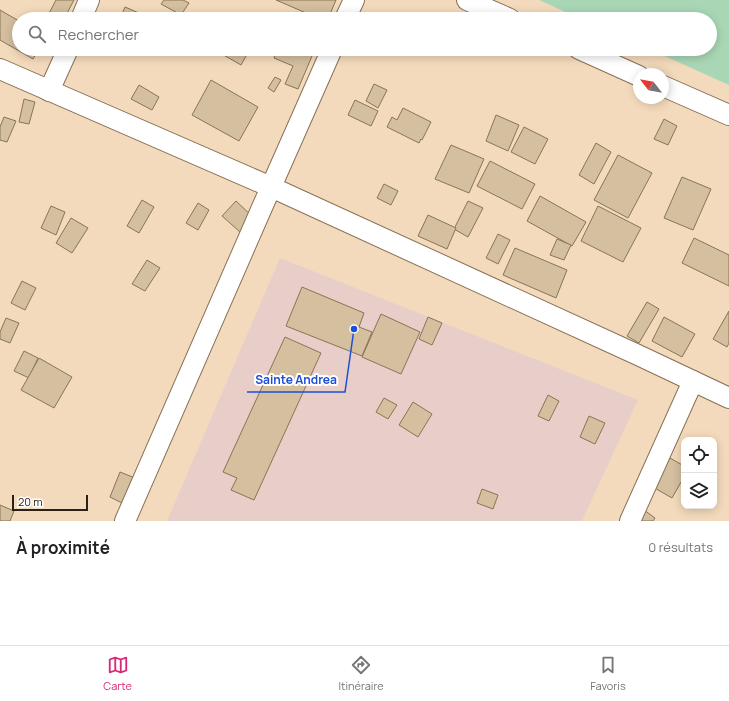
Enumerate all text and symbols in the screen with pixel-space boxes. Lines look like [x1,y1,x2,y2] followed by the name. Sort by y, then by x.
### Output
[12,12,717,56] search box
[26,23,48,45] icon: search
[58,24,139,45] text: Rechercher
[633,68,669,104] north arrow
[247,368,345,392] callout: Sainte Andrea
[255,371,337,388] text: Sainte Andrea
[681,437,717,509] map controls
[681,437,717,473] button: locate
[681,473,717,509] button: layers
[12,493,88,512] scale bar
[18,494,43,509] text: 20 m
[16,536,110,559] text: À proximité
[648,538,713,556] text: 0 résultats
[103,654,132,693] tab: Carte
[338,654,384,693] tab: Itinéraire
[590,654,626,693] tab: Favoris

